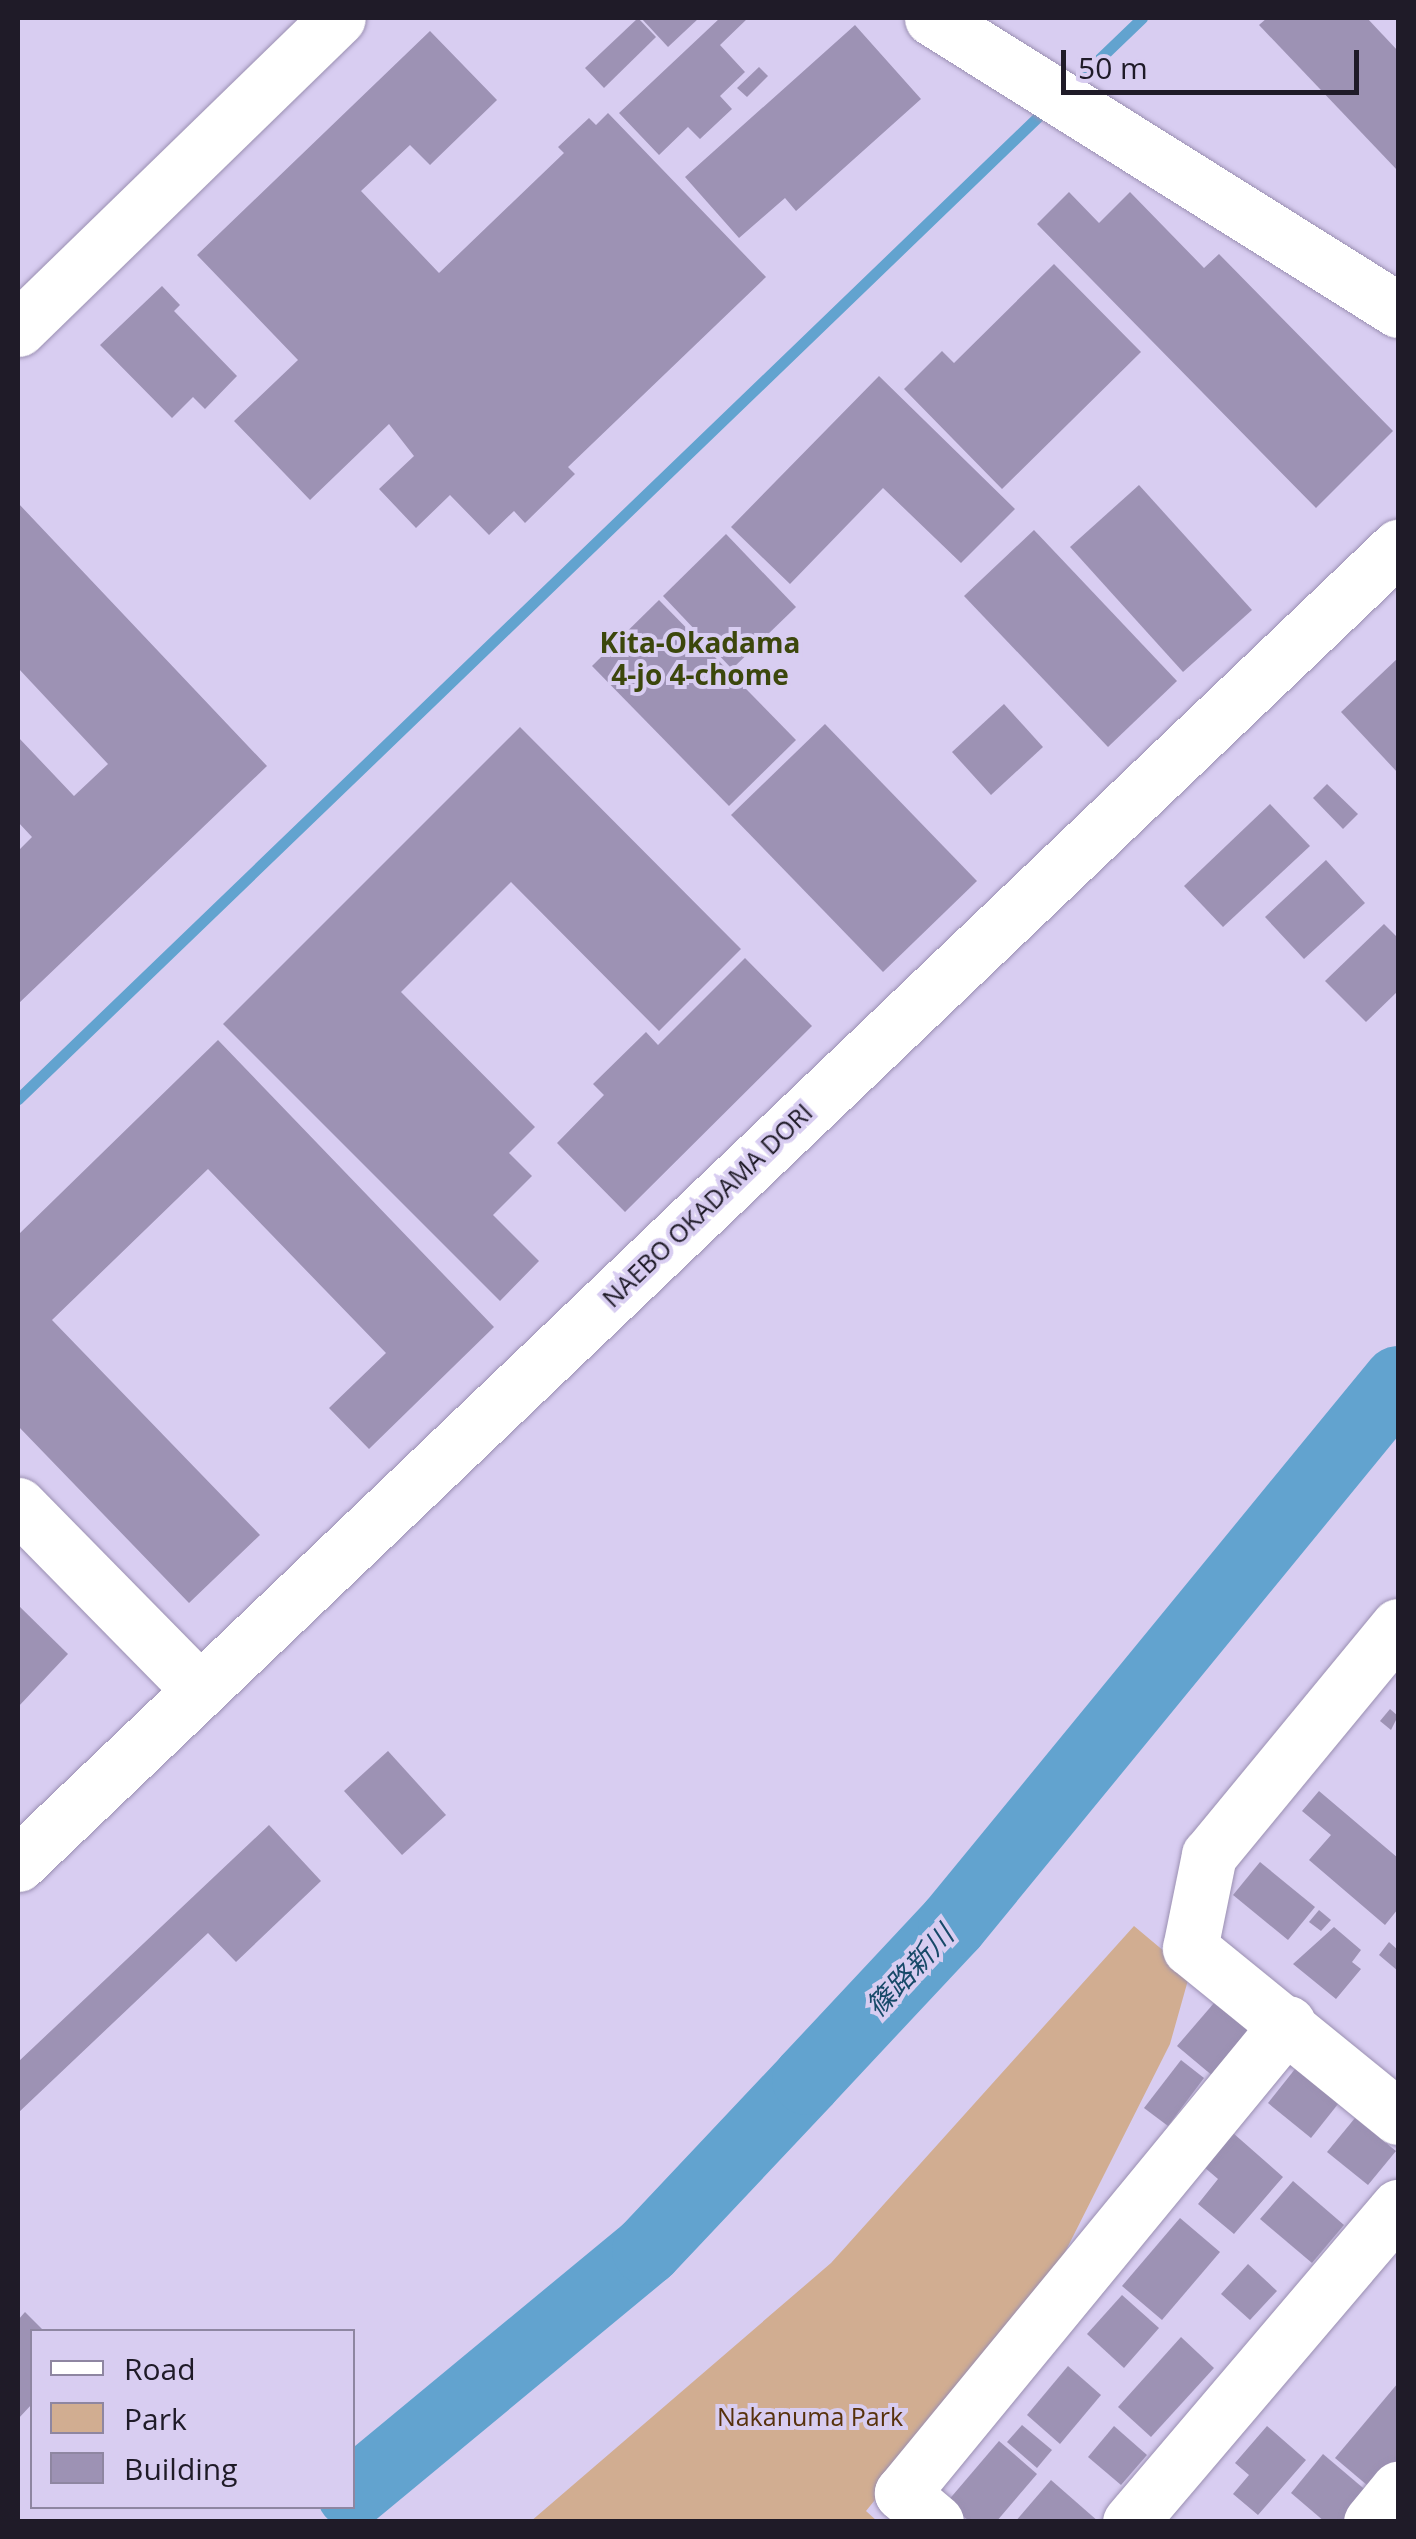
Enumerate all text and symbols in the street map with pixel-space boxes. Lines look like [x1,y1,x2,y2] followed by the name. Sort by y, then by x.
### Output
[1066,30,1364,92] scale bar
[1078,47,1148,88] text: 50 m
[600,625,800,691] district label: Kita-Okadama 4-jo 4-chome
[596,1097,818,1313] street label: NAEBO OKADAMA DORI
[859,1918,959,2022] water label: 篠路新川
[30,2329,355,2509] legend
[124,2348,196,2389] text: Road
[124,2398,187,2439] text: Park
[717,2401,903,2431] park label: Nakanuma Park
[124,2448,238,2489] text: Building

